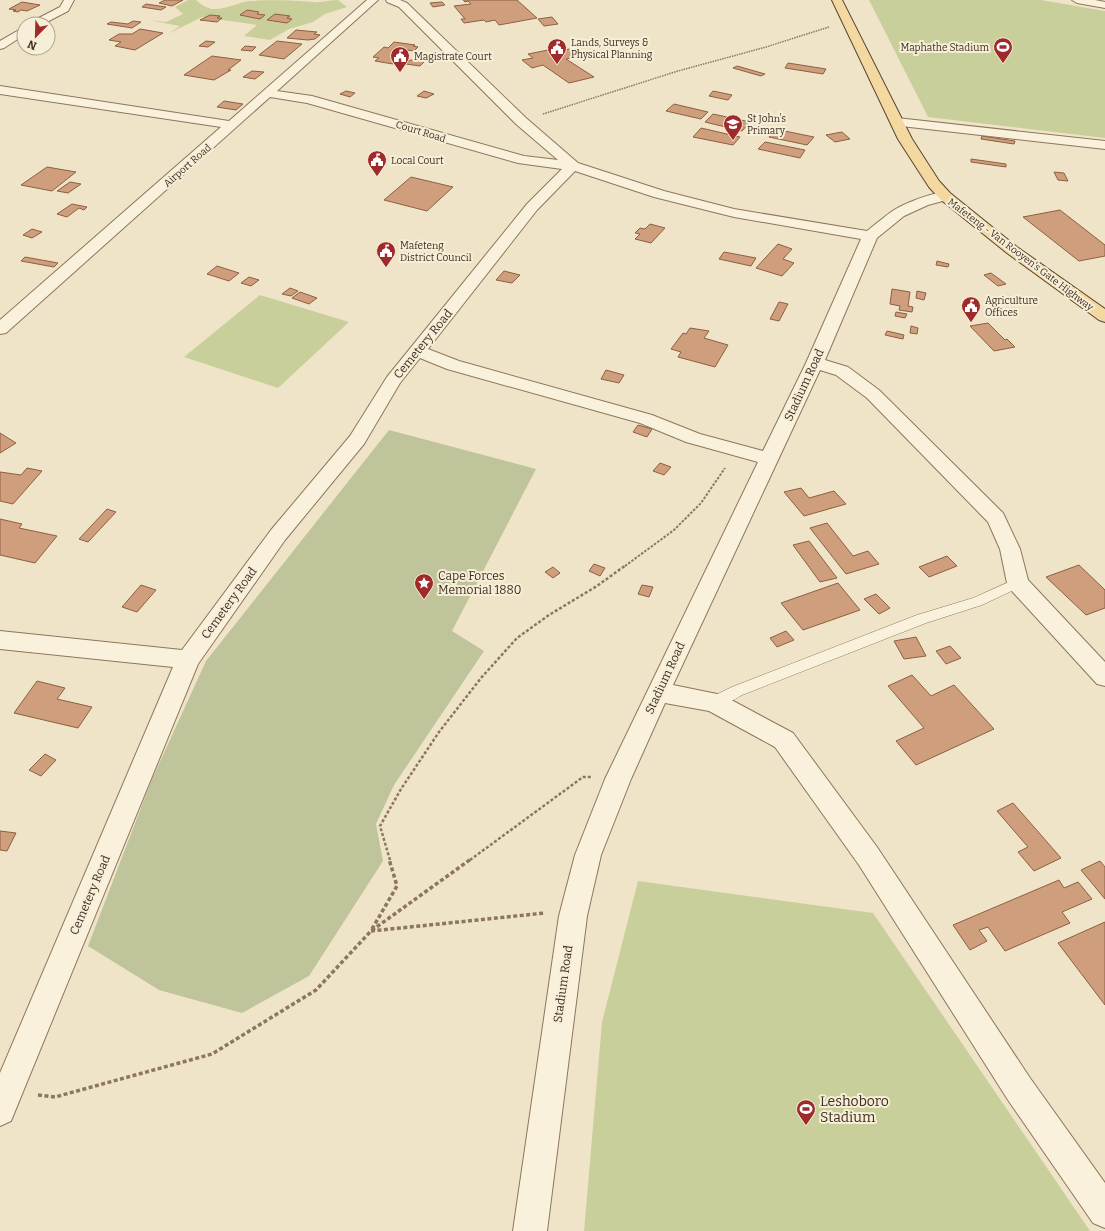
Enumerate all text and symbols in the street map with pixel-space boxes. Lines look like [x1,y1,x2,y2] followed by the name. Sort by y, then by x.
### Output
[16,16,56,56] north arrow
[992,36,1014,64] sports icon: Maphathe Stadium
[25,37,39,52] text: N
[546,37,568,65] public building icon: Lands, Surveys & Physical Planning
[571,37,653,61] place label: Lands, Surveys & Physical Planning
[900,42,989,54] place label: Maphathe Stadium
[389,45,411,73] public building icon: Magistrate Court
[414,51,492,63] place label: Magistrate Court
[722,113,744,141] school or university icon: St John's Primary
[747,113,786,137] place label: St John's Primary
[394,119,447,145] street label: Court Road
[161,142,214,190] street label: Airport Road
[366,149,388,177] public building icon: Local Court
[391,155,444,167] place label: Local Court
[945,196,1096,314] street label: Mafeteng - Van Rooyen's Gate Highway
[375,240,397,268] public building icon: Mafeteng District Council
[400,240,472,264] place label: Mafeteng District Council
[960,295,982,323] public building icon: Agriculture Offices
[985,295,1038,319] place label: Agriculture Offices
[391,306,455,382] street label: Cemetery Road
[781,347,827,423] street label: Stadium Road
[198,564,260,642] street label: Cemetery Road
[438,569,521,597] place label: Cape Forces Memorial 1880
[413,572,435,600] place icon: Cape Forces Memorial 1880
[642,640,688,716] street label: Stadium Road
[67,853,113,937] street label: Cemetery Road
[551,944,575,1024] street label: Stadium Road
[820,1093,889,1126] place label: Leshoboro Stadium
[795,1098,817,1126] sports icon: Leshoboro Stadium

